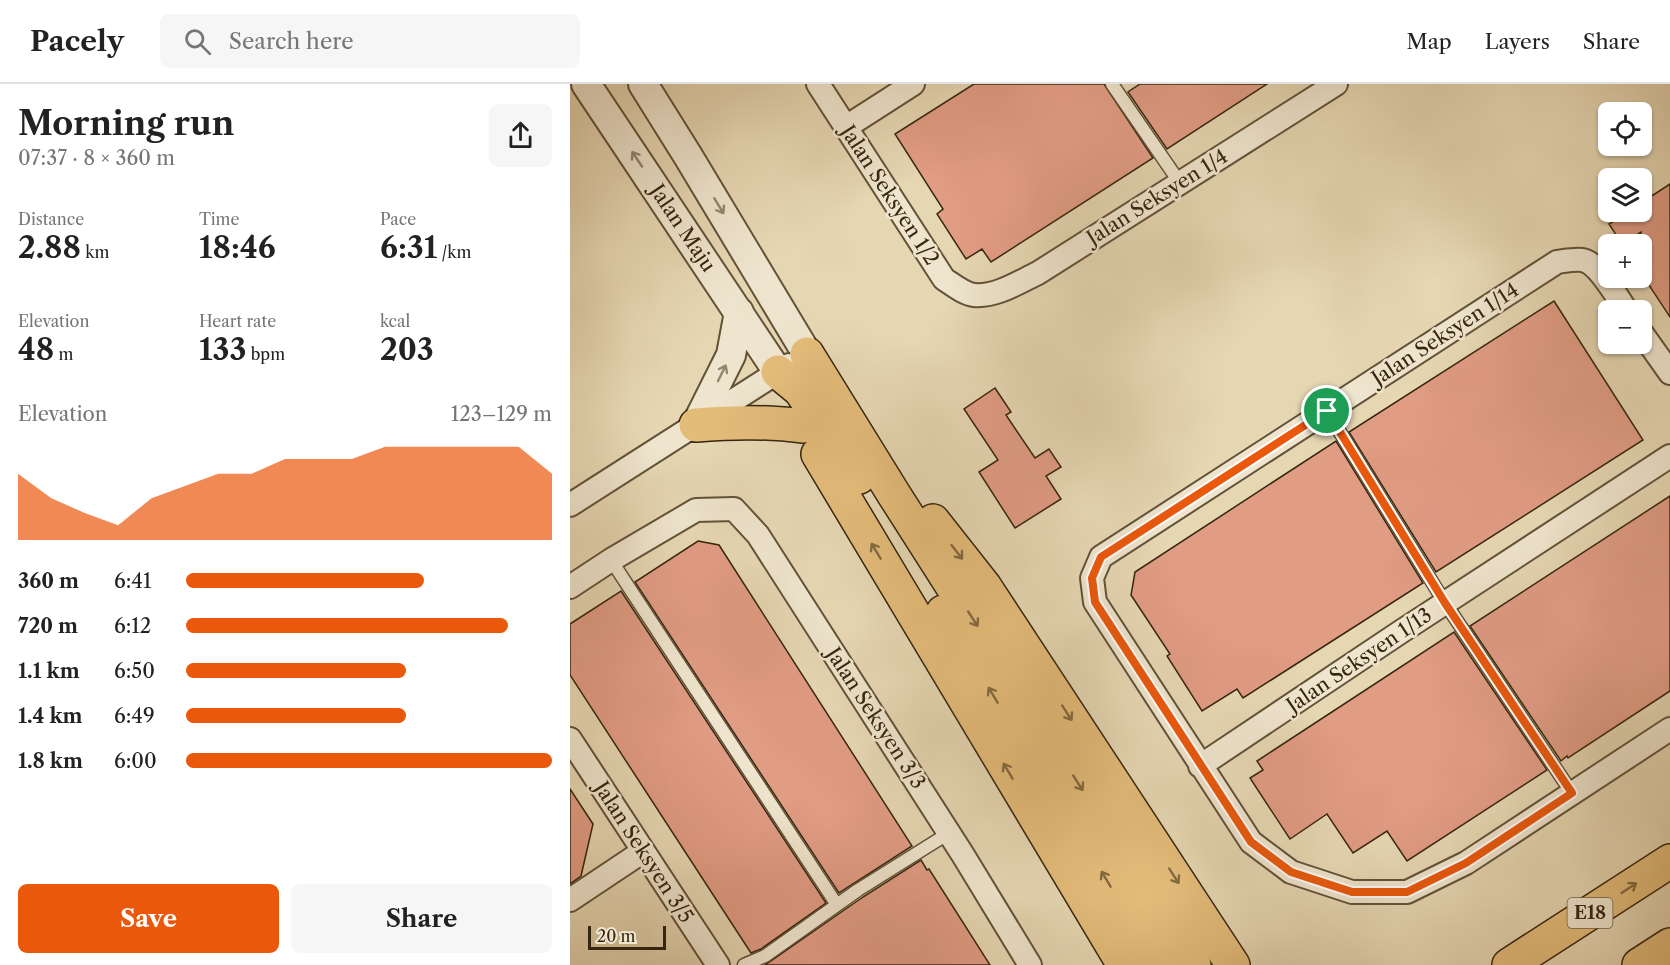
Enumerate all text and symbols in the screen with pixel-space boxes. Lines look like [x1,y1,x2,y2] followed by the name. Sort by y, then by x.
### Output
[160,14,580,68] search box
[30,24,124,58] text: Pacely
[181,25,214,58] icon: search
[229,28,354,55] text: Search here
[1407,29,1452,54] text: Map
[1485,29,1550,54] text: Layers
[1583,29,1640,54] text: Share
[1598,102,1652,354] map controls
[1598,102,1652,156] button: locate
[18,103,234,144] text: Morning run
[489,104,552,167] button: share
[834,118,944,269] street label: Jalan Seksyen 1/2
[1080,144,1232,252] street label: Jalan Seksyen 1/4
[18,146,175,170] text: 07:37 · 8 × 360 m
[630,150,643,167] one-way arrow
[1598,168,1652,222] button: layers
[643,177,721,276] street label: Jalan Maju
[713,197,725,214] one-way arrow
[18,209,84,229] text: Distance
[199,209,239,229] text: Time
[380,209,416,229] text: Pace
[18,229,81,266] text: 2.88
[199,229,276,266] text: 18:46
[380,229,437,266] text: 6:31
[1598,234,1652,288] button: +
[81,242,109,262] text: km
[437,242,471,262] text: /km
[1365,278,1523,392] street label: Jalan Seksyen 1/14
[1598,300,1652,354] button: −
[18,311,89,331] text: Elevation
[199,311,276,331] text: Heart rate
[380,311,410,331] text: kcal
[18,331,54,368] text: 48
[199,331,246,368] text: 133
[380,331,434,368] text: 203
[54,344,73,364] text: m
[246,344,285,364] text: bpm
[717,364,729,382] one-way arrow
[1301,385,1352,436] pin
[1310,394,1343,427] icon: arrive
[18,402,107,426] text: Elevation
[451,402,552,426] text: 123–129 m
[870,543,882,560] one-way arrow
[950,544,964,559] one-way arrow
[18,569,79,593] text: 360 m
[114,569,151,593] text: 6:41
[1279,603,1436,719] street label: Jalan Seksyen 1/13
[967,610,979,626] one-way arrow
[18,614,78,638] text: 720 m
[114,614,151,638] text: 6:12
[820,640,931,793] street label: Jalan Seksyen 3/3
[18,659,80,683] text: 1.1 km
[114,659,155,683] text: 6:50
[987,687,999,704] one-way arrow
[18,704,83,728] text: 1.4 km
[114,704,155,728] text: 6:49
[1061,704,1073,720] one-way arrow
[18,749,83,773] text: 1.8 km
[114,749,157,773] text: 6:00
[1001,763,1013,780] one-way arrow
[588,774,699,927] street label: Jalan Seksyen 3/5
[1072,774,1084,791] one-way arrow
[1168,867,1180,884] one-way arrow
[1100,871,1112,888] one-way arrow
[1620,881,1637,893] one-way arrow
[18,884,279,953] button: Save
[291,884,552,953] button: Share
[1568,898,1612,928] road number: E18
[588,923,666,950] scale bar
[597,926,636,946] text: 20 m

